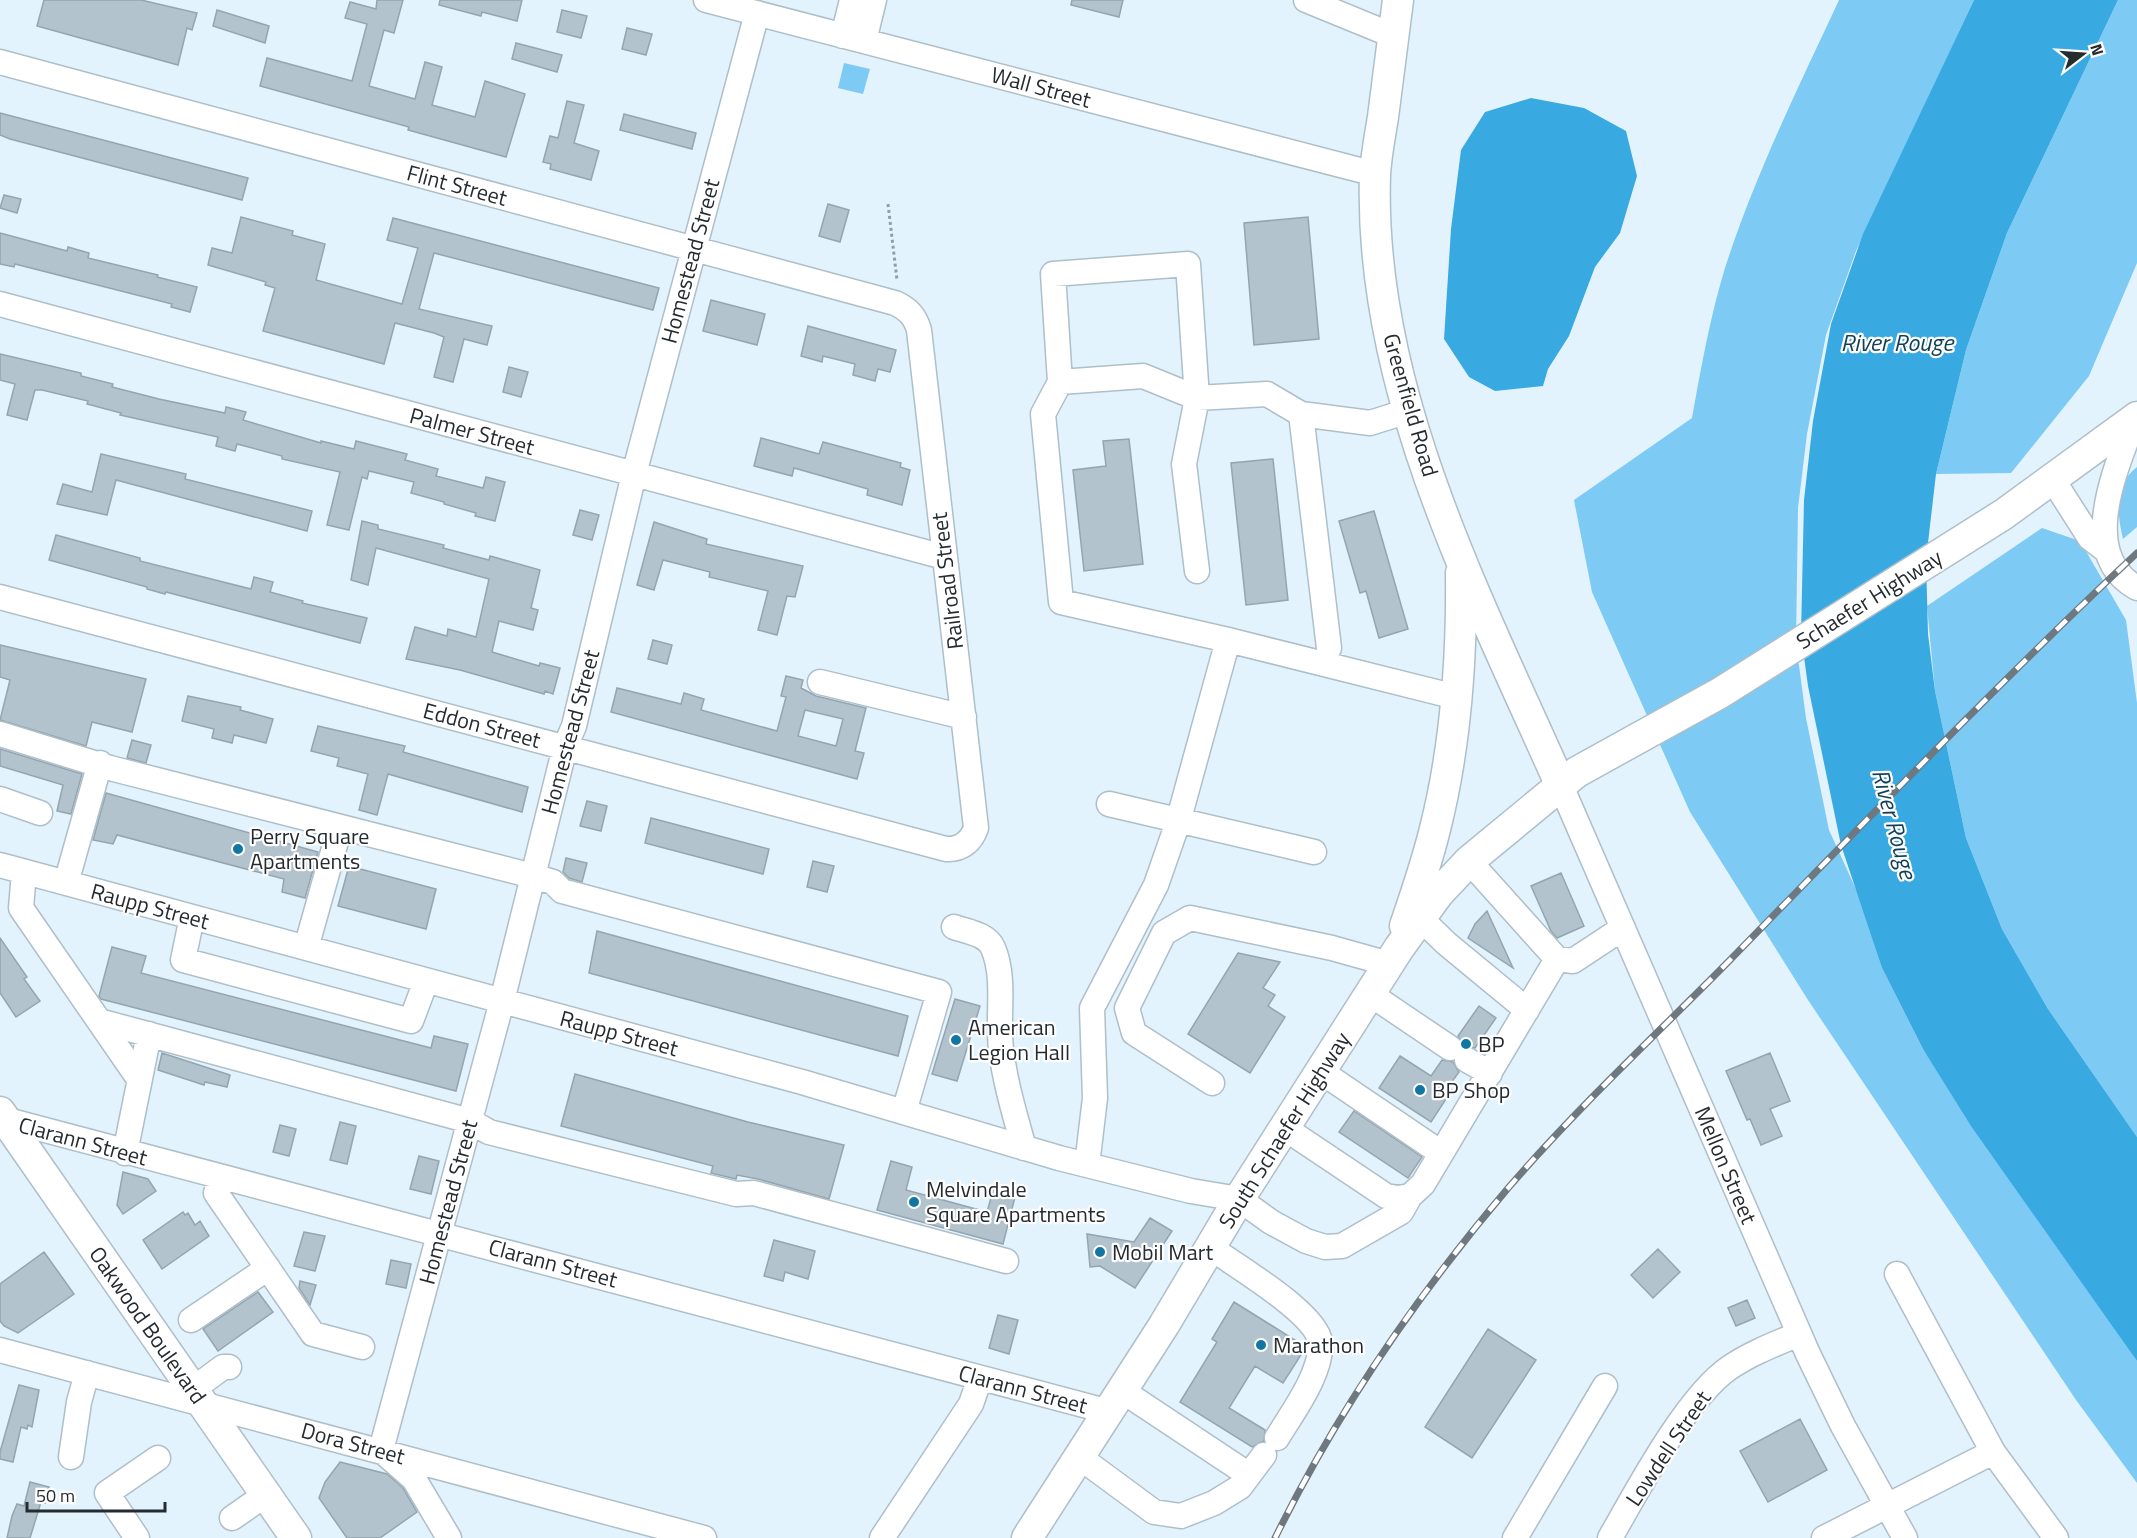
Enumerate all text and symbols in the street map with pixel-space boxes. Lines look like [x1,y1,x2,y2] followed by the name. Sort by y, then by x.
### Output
[2053,24,2113,84] north arrow
[2084,41,2110,58] text: N
[987,57,1095,117] street label: Wall Street
[403,155,511,215] street label: Flint Street
[652,175,728,347] street label: Homestead Street
[1841,324,1955,360] water label: River Rouge
[1374,329,1448,481] street label: Greenfield Road
[406,398,538,464] street label: Palmer Street
[922,510,972,651] street label: Railroad Street
[1789,540,1949,658] street label: Schaefer Highway
[532,646,608,818] street label: Homestead Street
[420,693,545,757] street label: Eddon Street
[1863,765,1927,885] water label: River Rouge
[250,819,369,878] place label: Perry Square Apartments
[231,842,245,856] marker: Perry Square Apartments
[87,874,213,938] street label: Raupp Street
[556,1001,682,1065] street label: Raupp Street
[968,1010,1070,1069] place label: American Legion Hall
[1210,1025,1359,1235] street label: South Schaefer Highway
[1478,1027,1505,1061] place label: BP
[949,1033,963,1047] marker: American Legion Hall
[1459,1037,1473,1051] marker: BP
[1432,1073,1510,1107] place label: BP Shop
[1413,1083,1427,1097] marker: BP Shop
[1686,1101,1766,1229] street label: Mellon Street
[15,1108,151,1175] street label: Clarann Street
[410,1116,486,1288] street label: Homestead Street
[926,1172,1106,1231] place label: Melvindale Square Apartments
[907,1195,921,1209] marker: Melvindale Square Apartments
[485,1230,621,1297] street label: Clarann Street
[1112,1235,1213,1269] place label: Mobil Mart
[81,1239,215,1411] street label: Oakwood Boulevard
[1093,1245,1107,1259] marker: Mobil Mart
[1273,1328,1364,1362] place label: Marathon
[1254,1338,1268,1352] marker: Marathon
[955,1356,1091,1423] street label: Clarann Street
[1617,1383,1719,1513] street label: Lowdell Street
[297,1413,409,1473] street label: Dora Street
[27,1475,165,1513] scale bar
[36,1482,75,1509] text: 50 m

